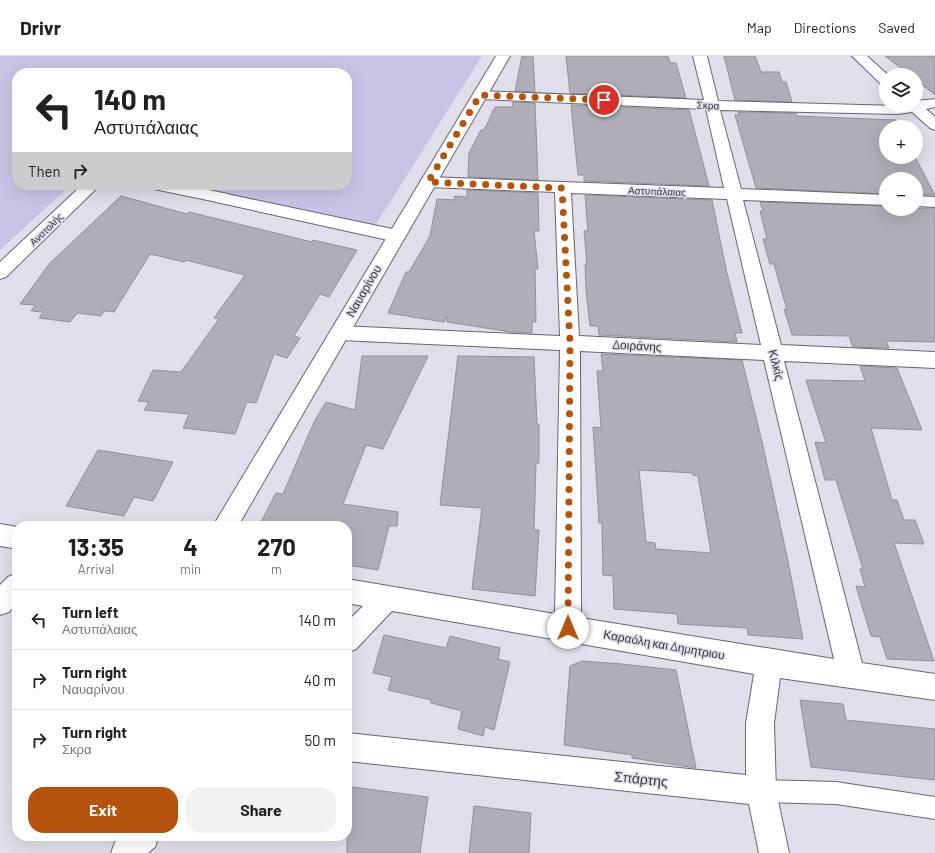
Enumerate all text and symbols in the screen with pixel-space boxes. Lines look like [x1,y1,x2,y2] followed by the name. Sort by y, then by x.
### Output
[20,16,61,39] text: Drivr
[747,19,772,36] text: Map
[794,19,856,36] text: Directions
[878,19,915,36] text: Saved
[879,68,923,216] map controls
[879,68,923,112] button: layers
[94,82,166,116] text: 140 m
[587,83,621,117] pin
[28,84,80,136] icon: left
[593,89,615,111] icon: arrive
[696,99,720,111] street label: Σκρα
[94,116,198,138] text: Αστυπάλαιας
[879,120,923,164] button: +
[69,160,91,182] icon: right
[28,162,61,180] text: Then
[879,172,923,216] button: −
[628,184,686,198] street label: Αστυπάλαιας
[27,210,65,248] street label: Ανατολής
[343,262,385,320] street label: Ναυαρίνου
[612,337,662,354] street label: Δοιράνης
[765,348,788,382] street label: Κιλκίς
[68,532,124,561] text: 13:35
[183,532,198,561] text: 4
[257,532,296,561] text: 270
[78,561,114,577] text: Arrival
[180,561,201,577] text: min
[271,561,282,577] text: m
[62,603,118,621] text: Turn left
[547,607,589,649] position arrow
[28,609,50,631] icon: left
[299,611,336,629] text: 140 m
[62,621,137,637] text: Αστυπάλαιας
[602,626,726,663] street label: Καραόλη και Δημητριου
[62,663,127,681] text: Turn right
[28,669,50,691] icon: right
[304,671,336,689] text: 40 m
[62,681,125,697] text: Ναυαρίνου
[62,723,127,741] text: Turn right
[28,729,50,751] icon: right
[304,731,336,749] text: 50 m
[62,741,91,757] text: Σκρα
[613,767,669,790] street label: Σπάρτης
[28,787,178,833] button: Exit
[186,787,336,833] button: Share

